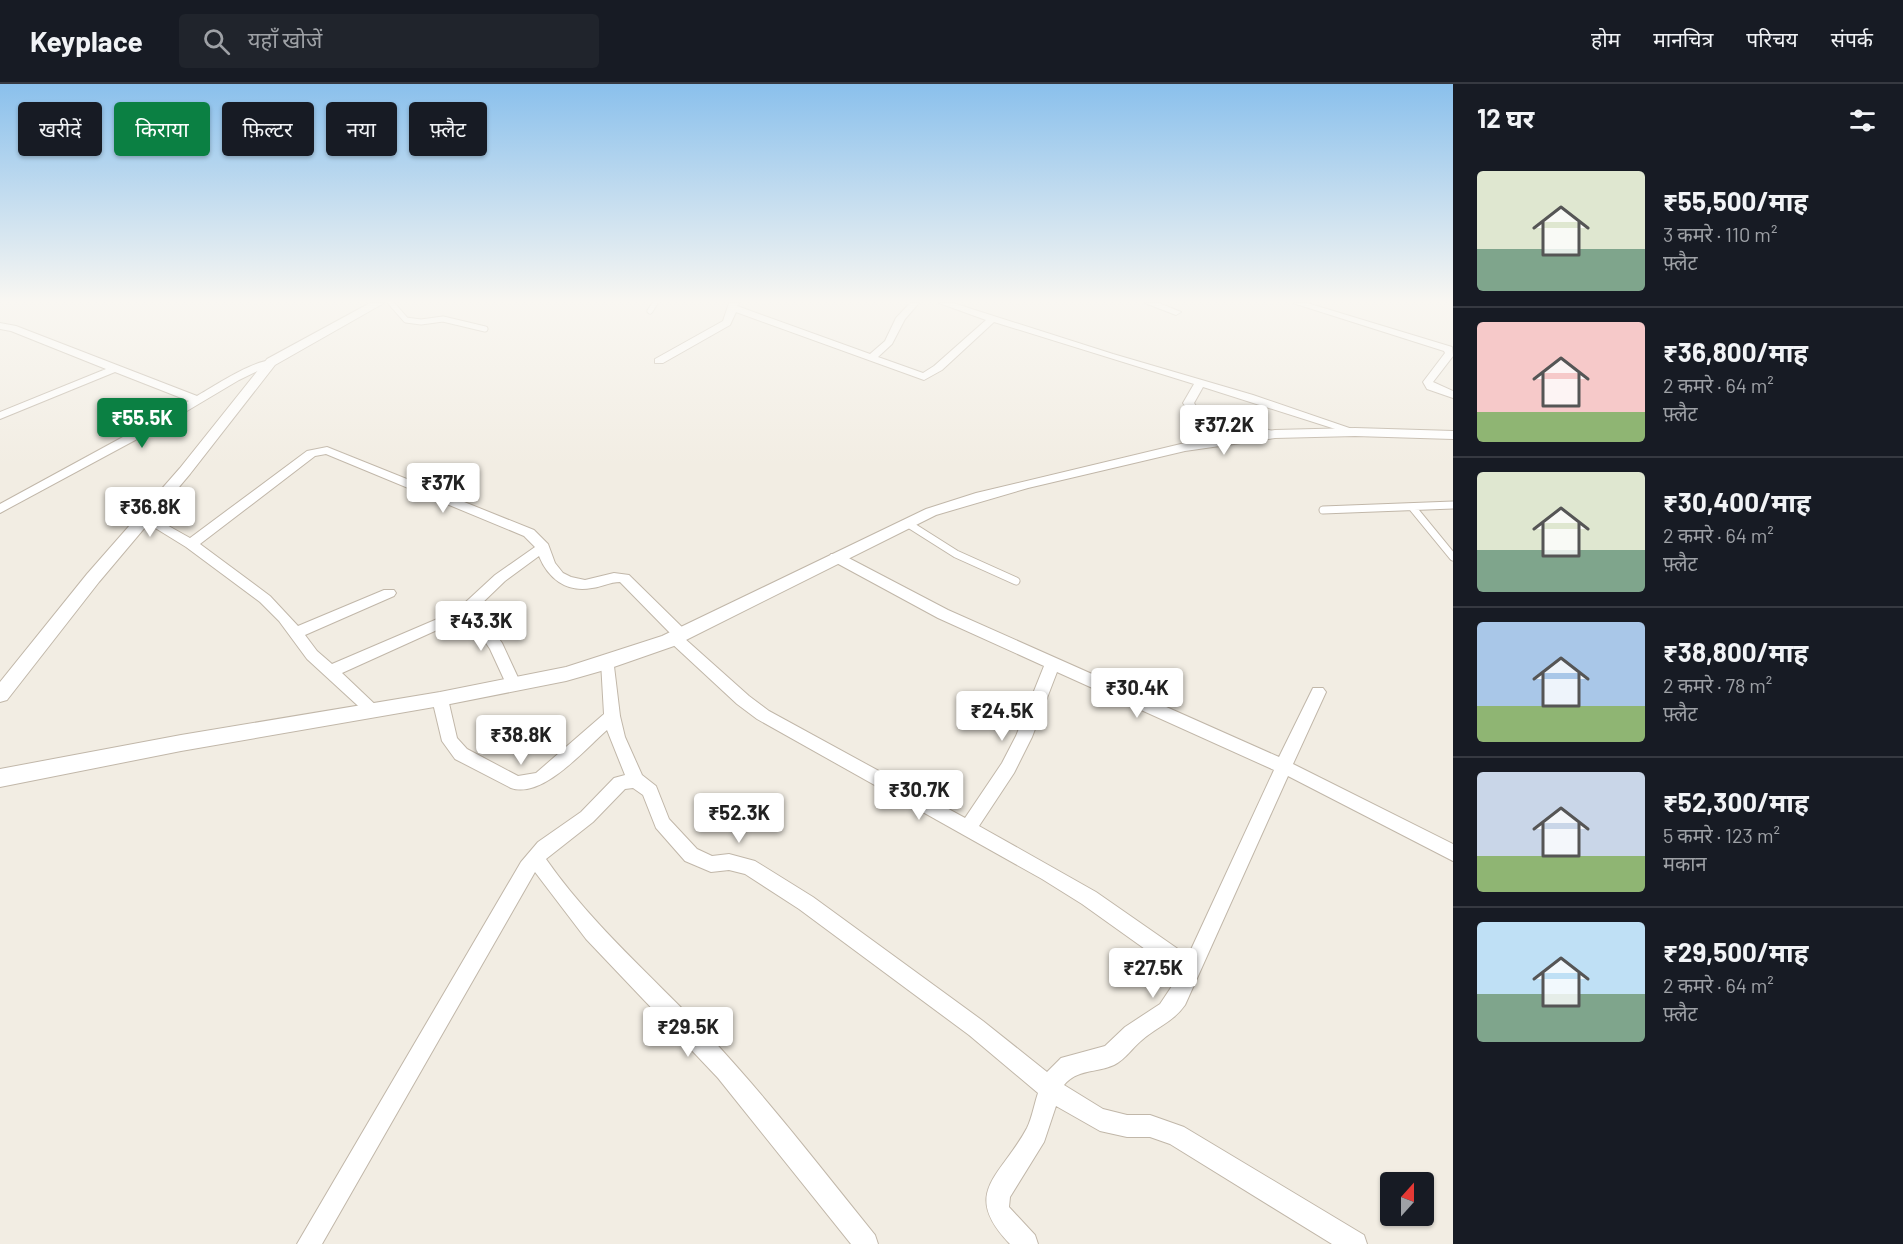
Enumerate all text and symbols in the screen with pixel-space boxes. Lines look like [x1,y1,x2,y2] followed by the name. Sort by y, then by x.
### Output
[179,14,599,68] search box
[30,24,143,58] text: Keyplace
[200,25,233,58] icon: search
[248,26,322,52] text: यहाँ खोजें
[1591,26,1620,51] text: होम
[1653,26,1713,51] text: मानचित्र
[1746,26,1798,51] text: परिचय
[1831,26,1873,51] text: संपर्क
[18,102,102,156] chip: खरीदें
[114,102,210,156] chip: किराया
[222,102,314,156] chip: फ़िल्टर
[326,102,397,156] chip: नया
[409,102,487,156] chip: फ़्लैट
[1477,102,1534,133] text: 12 घर
[1846,104,1879,137] icon: filters
[1663,185,1808,216] text: ₹55,500/माह
[1525,195,1597,267] icon: home
[1663,222,1777,246] text: 3 कमरे · 110 m²
[1663,250,1698,274] text: फ़्लैट
[1663,336,1808,367] text: ₹36,800/माह
[1525,346,1597,418] icon: home
[1663,373,1774,397] text: 2 कमरे · 64 m²
[93,398,191,449] pin: ₹55.5K
[1663,401,1698,425] text: फ़्लैट
[111,405,173,429] text: ₹55.5K
[1175,405,1273,456] pin: ₹37.2K
[1194,412,1254,436] text: ₹37.2K
[407,463,479,514] pin: ₹37K
[421,470,465,494] text: ₹37K
[1663,486,1811,517] text: ₹30,400/माह
[101,487,199,538] pin: ₹36.8K
[119,494,181,518] text: ₹36.8K
[1525,496,1597,568] icon: home
[1663,523,1774,547] text: 2 कमरे · 64 m²
[1663,551,1698,575] text: फ़्लैट
[432,601,530,652] pin: ₹43.3K
[449,608,513,632] text: ₹43.3K
[1663,636,1808,667] text: ₹38,800/माह
[1525,646,1597,718] icon: home
[1088,668,1186,719] pin: ₹30.4K
[1663,673,1772,697] text: 2 कमरे · 78 m²
[1105,675,1169,699] text: ₹30.4K
[953,691,1051,742] pin: ₹24.5K
[970,698,1034,722] text: ₹24.5K
[1663,701,1698,725] text: फ़्लैट
[472,715,570,766] pin: ₹38.8K
[490,722,552,746] text: ₹38.8K
[870,770,968,821] pin: ₹30.7K
[888,777,950,801] text: ₹30.7K
[1663,786,1809,817] text: ₹52,300/माह
[690,793,788,844] pin: ₹52.3K
[1525,796,1597,868] icon: home
[708,800,770,824] text: ₹52.3K
[1663,823,1780,847] text: 5 कमरे · 123 m²
[1663,851,1707,875] text: मकान
[1663,936,1808,967] text: ₹29,500/माह
[1525,946,1597,1018] icon: home
[1104,948,1202,999] pin: ₹27.5K
[1123,955,1183,979] text: ₹27.5K
[1663,973,1774,997] text: 2 कमरे · 64 m²
[1663,1001,1698,1025] text: फ़्लैट
[639,1007,737,1058] pin: ₹29.5K
[657,1014,719,1038] text: ₹29.5K
[1380,1172,1434,1226] north arrow
[1380,1172,1434,1226] map controls

